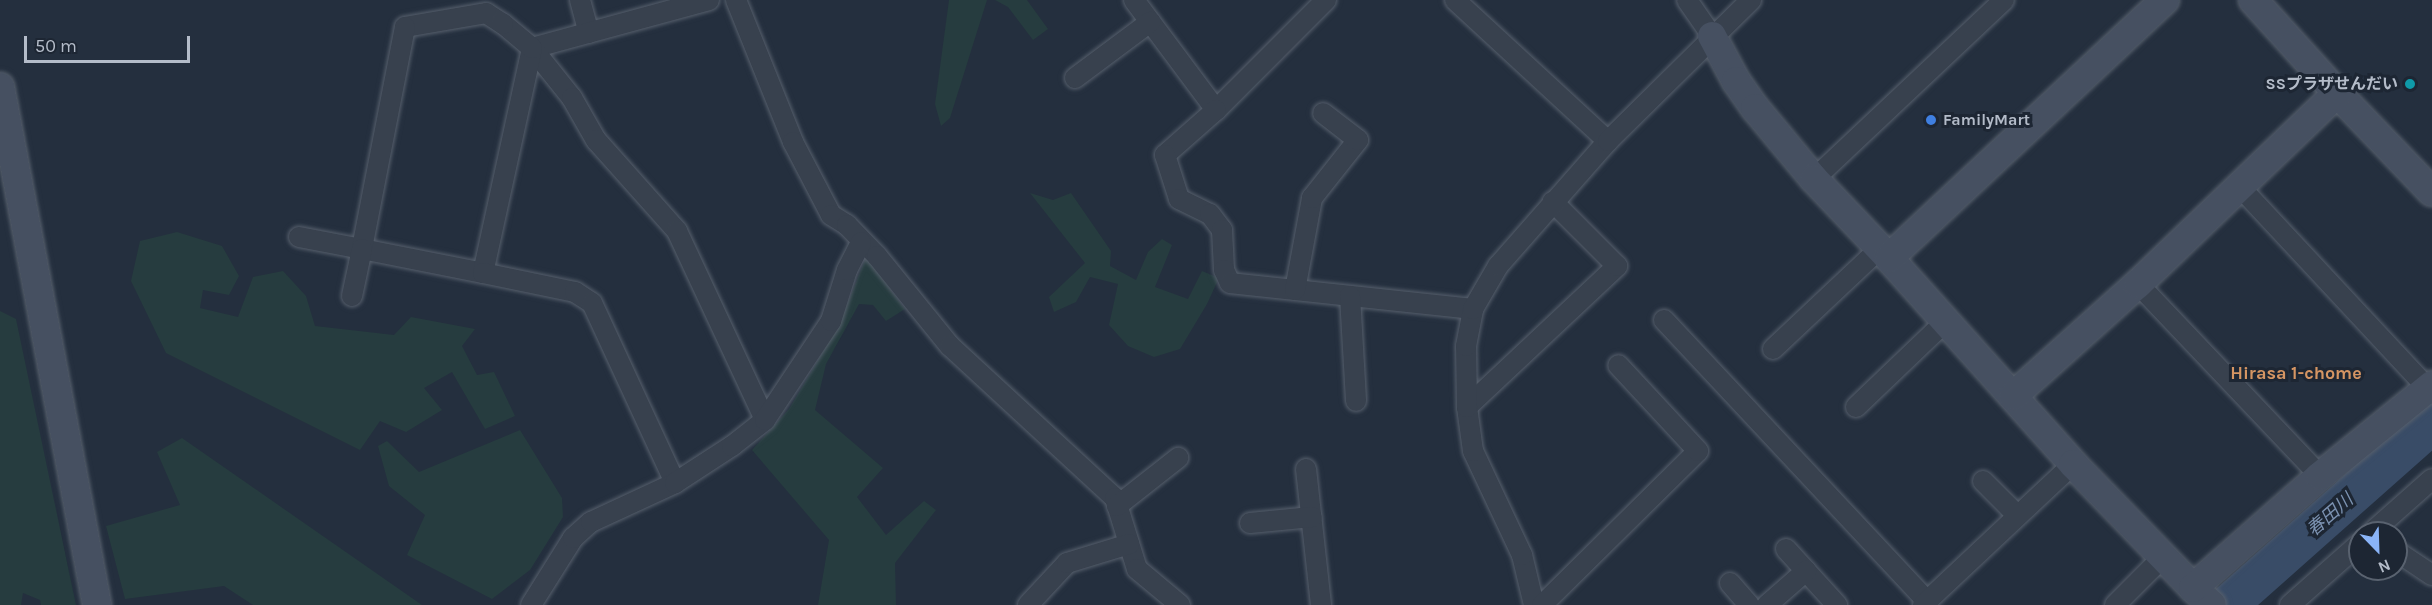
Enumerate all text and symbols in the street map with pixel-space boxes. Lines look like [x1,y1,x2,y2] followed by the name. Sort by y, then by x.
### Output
[27,24,194,62] scale bar
[35,35,77,57] text: 50 m
[2266,74,2398,94] place label: SSプラザせんだい
[2403,77,2417,91] marker: SSプラザせんだい
[1943,110,2030,130] place label: FamilyMart
[1924,113,1938,127] marker: FamilyMart
[2230,362,2362,384] district label: Hirasa 1-chome
[2303,489,2357,541] water label: 春田川
[2348,521,2408,581] north arrow
[2375,555,2393,577] text: N

